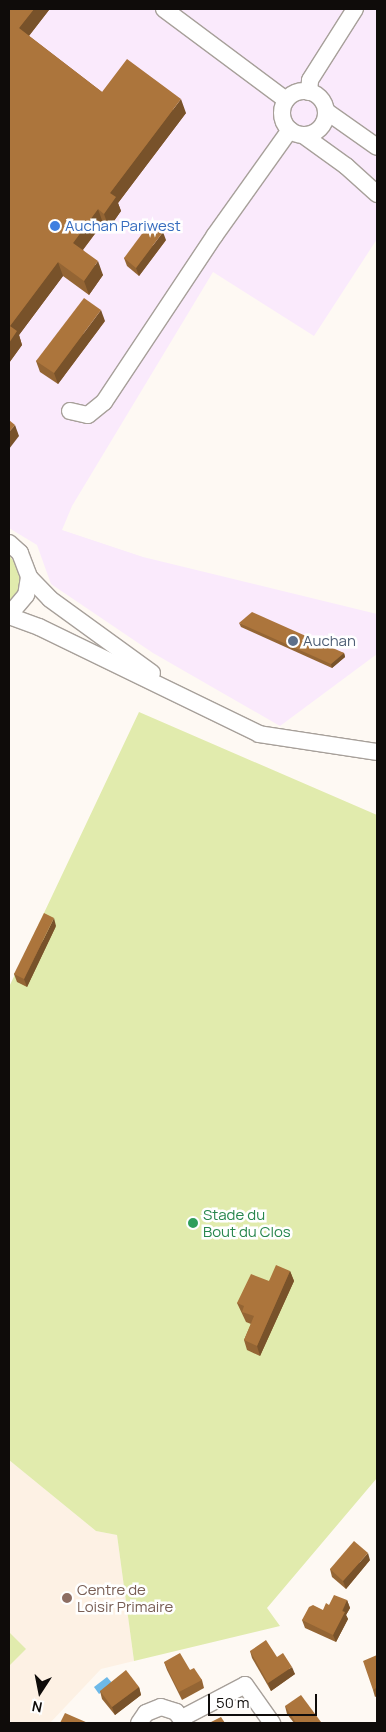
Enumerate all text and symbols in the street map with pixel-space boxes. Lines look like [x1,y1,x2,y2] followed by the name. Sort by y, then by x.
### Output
[65,217,181,235] place label: Auchan Pariwest
[49,220,61,232] marker: Auchan Pariwest
[303,632,356,650] place label: Auchan
[287,635,299,647] marker: Auchan
[203,1205,291,1240] place label: Stade du Bout du Clos
[187,1217,199,1229] marker: Stade du Bout du Clos
[77,1580,173,1615] place label: Centre de Loisir Primaire
[61,1592,73,1604] marker: Centre de Loisir Primaire
[15,1667,65,1717] north arrow
[211,1684,320,1716] scale bar
[216,1692,250,1713] text: 50 m
[30,1697,44,1718] text: N

